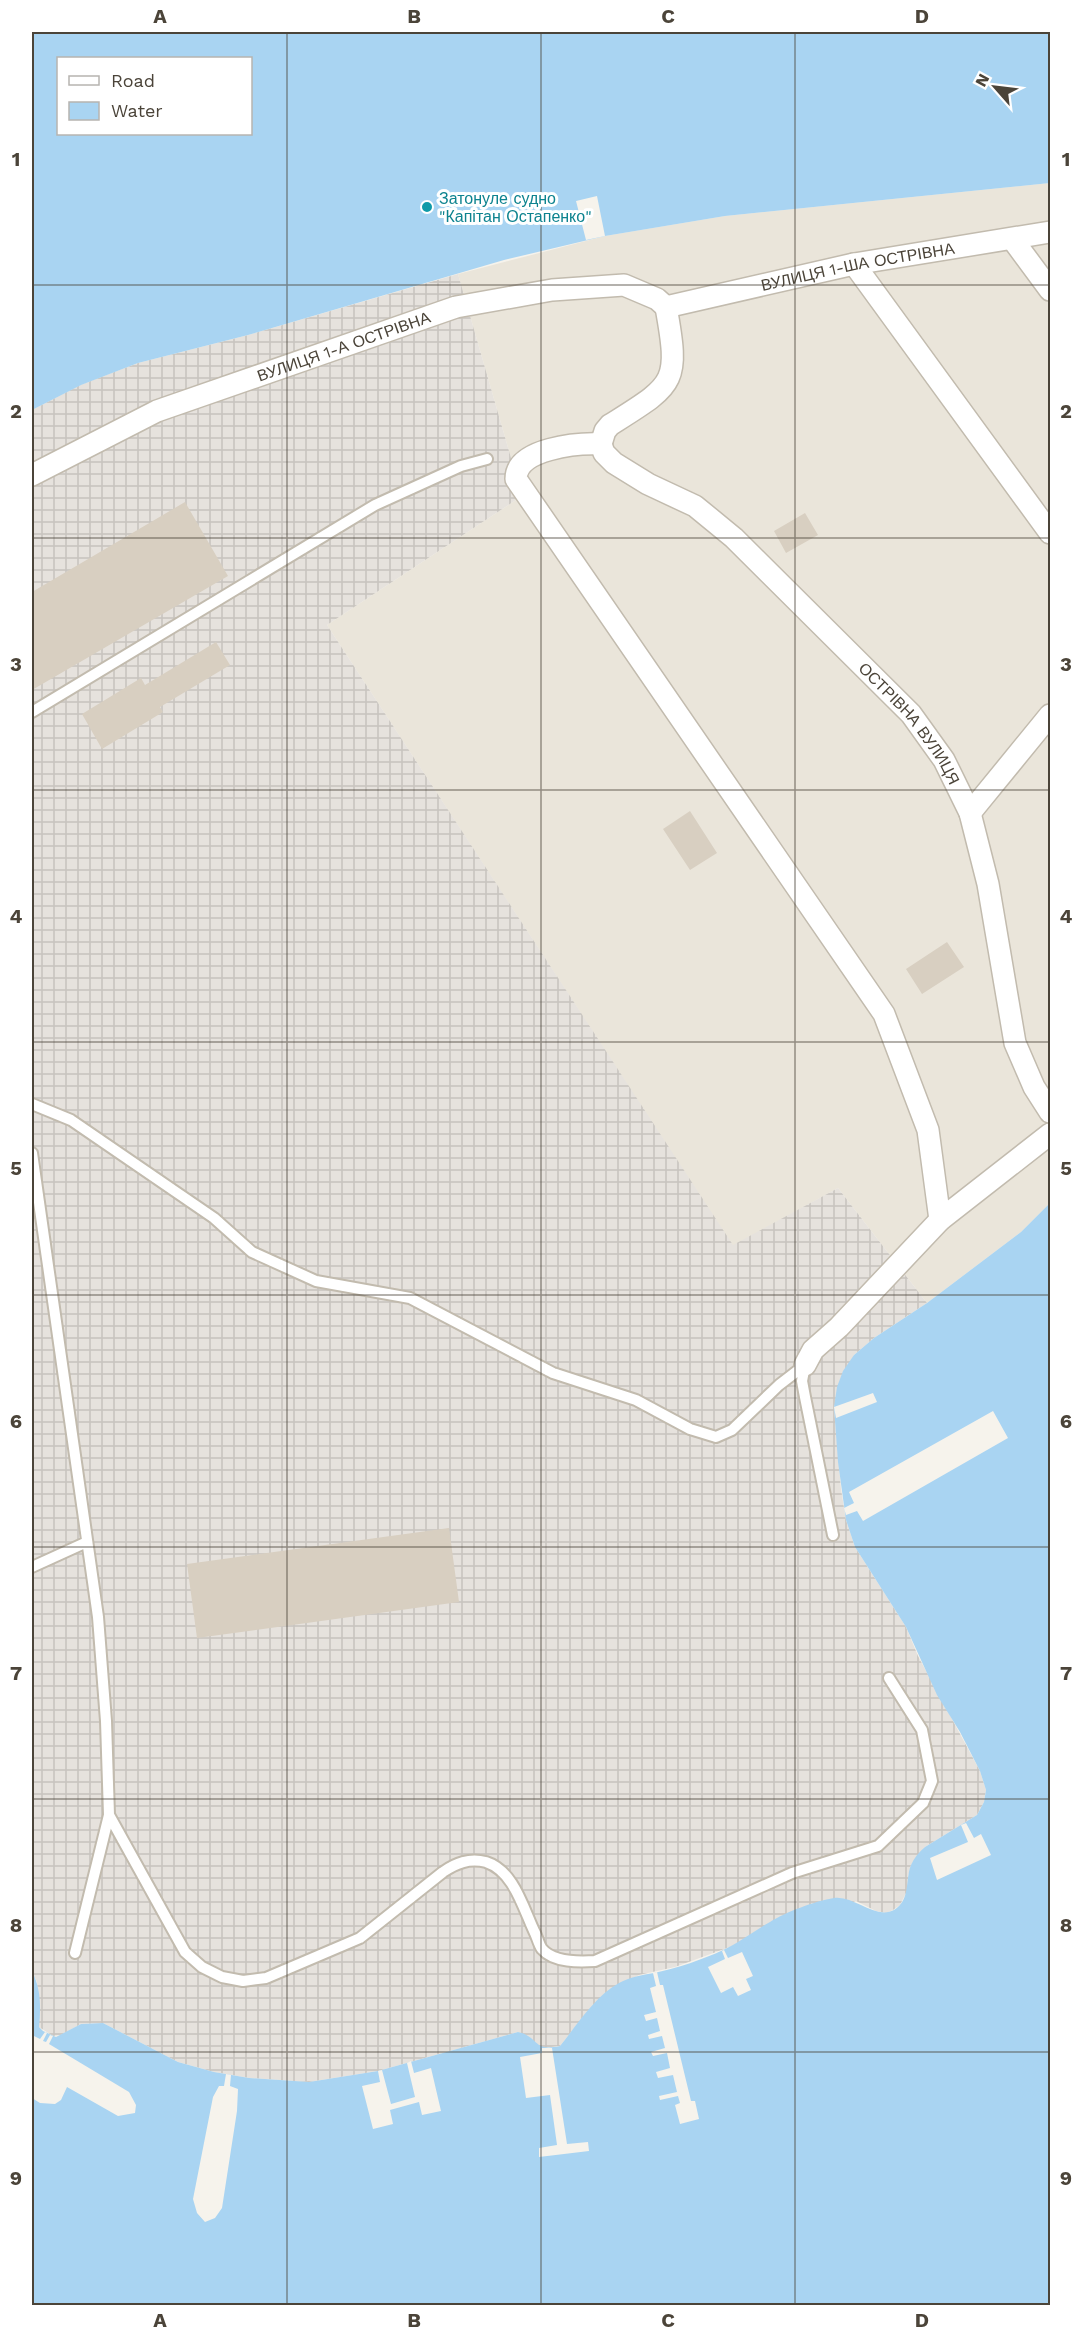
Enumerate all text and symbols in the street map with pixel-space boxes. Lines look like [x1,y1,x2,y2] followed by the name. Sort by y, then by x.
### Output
[153,4,167,28] text: A
[407,4,421,28] text: B
[661,4,675,28] text: C
[915,4,929,28] text: D
[57,57,252,135] legend
[965,57,1025,117] north arrow
[111,70,155,91] text: Road
[971,70,993,90] text: N
[111,100,163,121] text: Water
[12,147,20,171] text: 1
[1062,147,1070,171] text: 1
[439,189,592,226] place label: Затонуле судно "Капітан Остапенко"
[420,200,434,214] marker: Затонуле судно "Капітан Остапенко"
[759,239,956,295] street label: ВУЛИЦЯ 1-ША ОСТРІВНА
[255,308,433,385] street label: ВУЛИЦЯ 1-А ОСТРІВНА
[10,399,22,423] text: 2
[1060,399,1072,423] text: 2
[10,652,22,676] text: 3
[1060,652,1072,676] text: 3
[855,659,963,788] street label: ОСТРІВНА ВУЛИЦЯ
[10,904,23,928] text: 4
[1060,904,1073,928] text: 4
[10,1156,22,1180] text: 5
[1060,1156,1072,1180] text: 5
[10,1409,22,1433] text: 6
[1060,1409,1072,1433] text: 6
[10,1661,22,1685] text: 7
[1060,1661,1072,1685] text: 7
[10,1913,22,1937] text: 8
[1060,1913,1072,1937] text: 8
[10,2166,22,2190] text: 9
[1060,2166,1072,2190] text: 9
[153,2308,167,2332] text: A
[407,2308,421,2332] text: B
[661,2308,675,2332] text: C
[915,2308,929,2332] text: D

